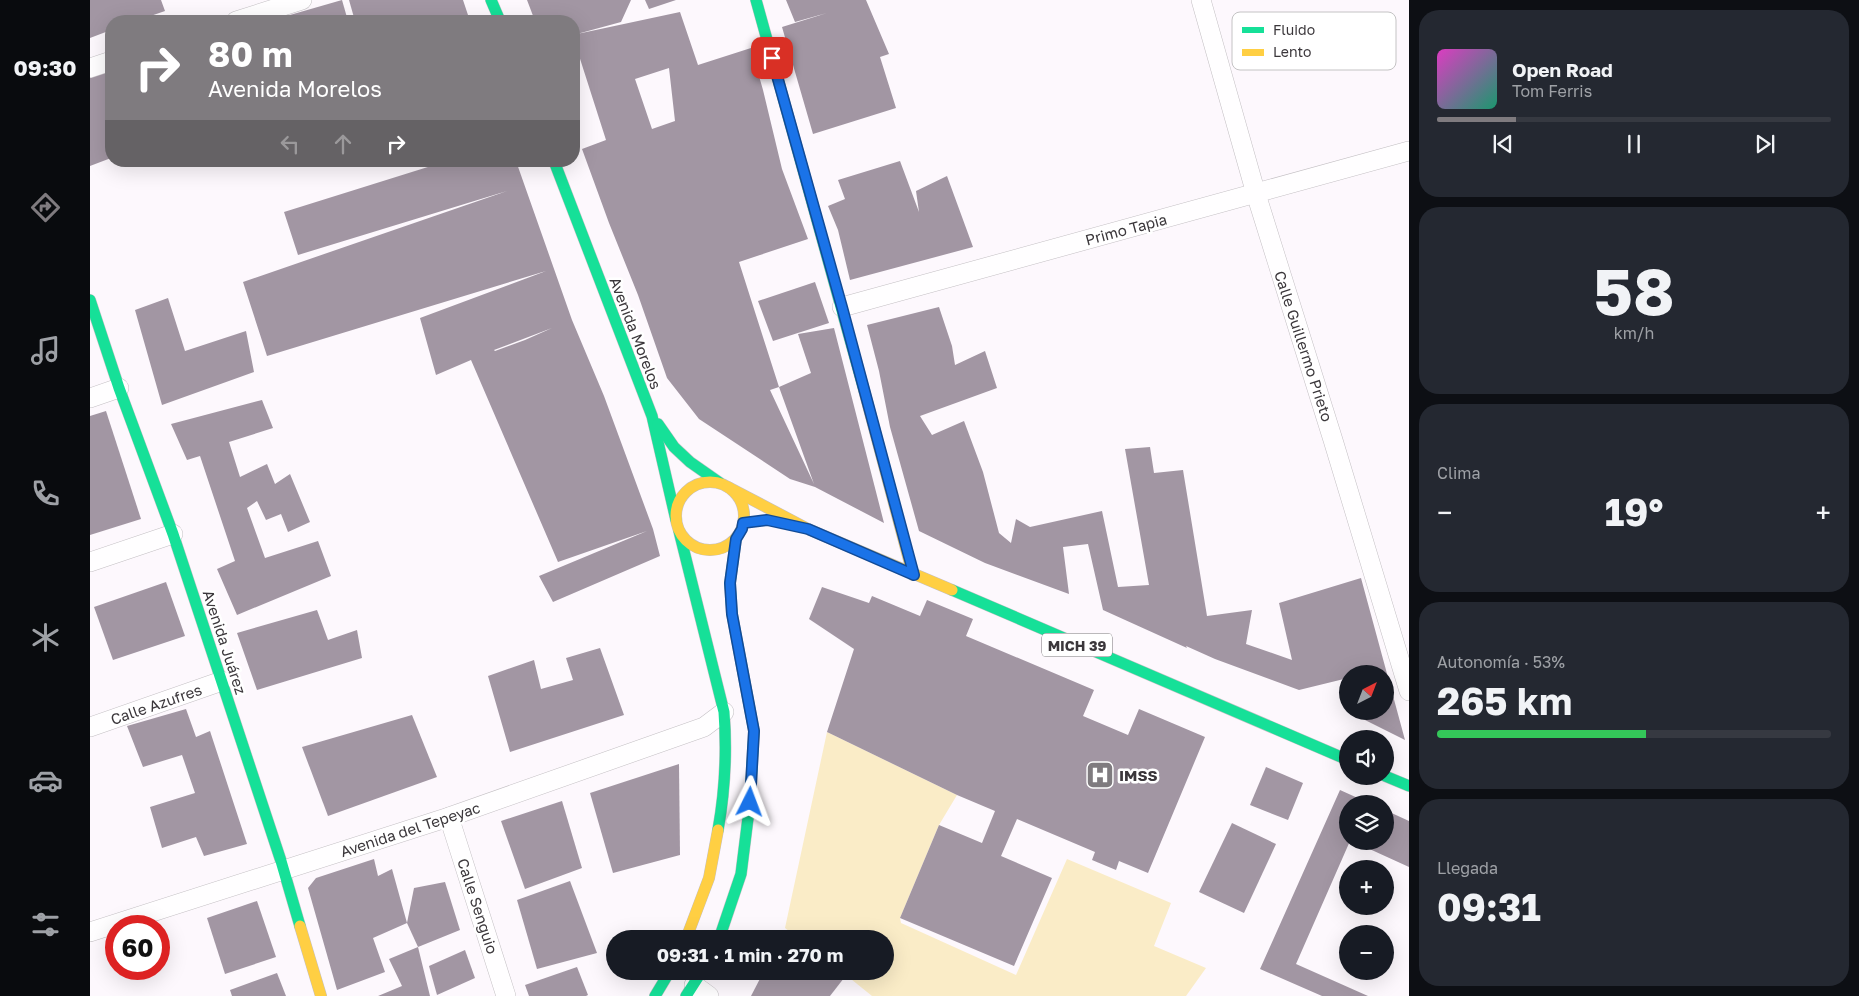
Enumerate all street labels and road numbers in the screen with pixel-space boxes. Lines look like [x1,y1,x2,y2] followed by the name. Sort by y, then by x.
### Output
[1083,209,1169,249] street label: Primo Tapia
[1271,268,1337,424] street label: Calle Guillermo Prieto
[606,274,666,392] street label: Avenida Morelos
[200,588,250,697] street label: Avenida Juárez
[1042,634,1112,656] road number: MICH 39
[108,680,204,728] street label: Calle Azufres
[338,798,482,860] street label: Avenida del Tepeyac
[454,856,502,956] street label: Calle Senguio

